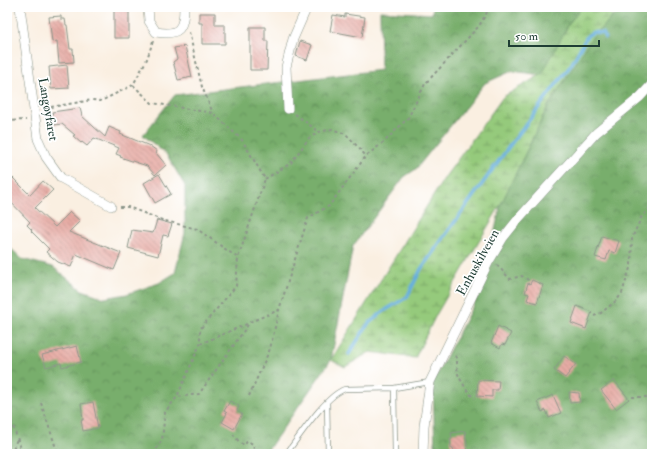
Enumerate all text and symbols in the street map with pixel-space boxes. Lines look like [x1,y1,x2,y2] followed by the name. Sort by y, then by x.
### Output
[509,22,599,48] scale bar
[515,29,539,44] text: 50 m
[34,76,61,142] street label: Langøyfaret
[453,226,503,298] street label: Enhuskilveien

